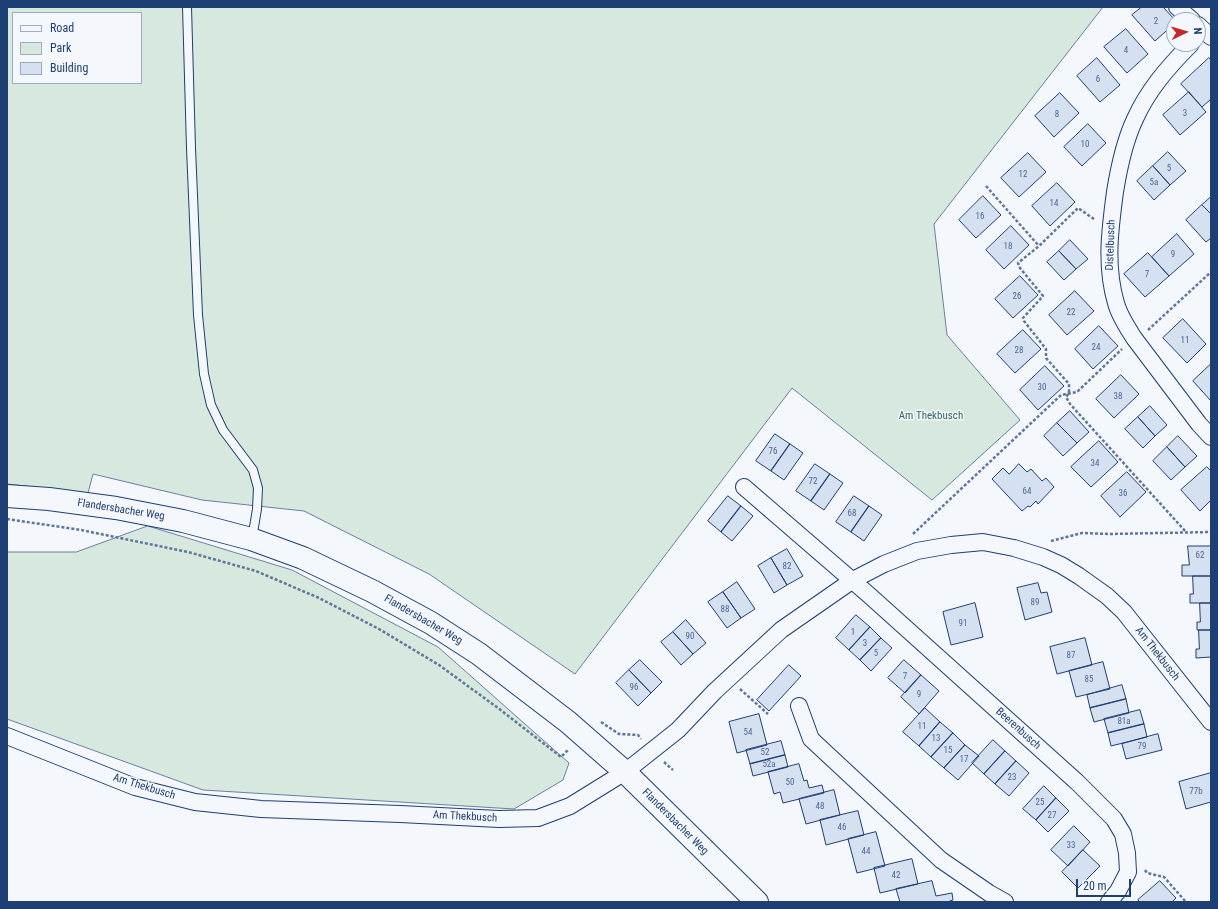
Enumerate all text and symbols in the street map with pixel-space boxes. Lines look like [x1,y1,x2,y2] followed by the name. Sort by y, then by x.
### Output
[12,12,142,84] legend
[1166,12,1206,52] north arrow
[1154,17,1158,27] house number: 2
[50,21,74,35] text: Road
[1191,27,1204,35] text: N
[50,41,71,55] text: Park
[1124,46,1128,56] house number: 4
[50,61,88,75] text: Building
[1096,75,1100,85] house number: 6
[1183,109,1187,119] house number: 3
[1055,110,1059,120] house number: 8
[1081,140,1089,150] house number: 10
[1167,164,1171,174] house number: 5
[1019,170,1027,180] house number: 12
[1150,178,1158,188] house number: 5a
[1050,199,1058,209] house number: 14
[976,212,984,222] house number: 16
[1104,219,1118,271] street label: Distelbusch
[1004,242,1012,252] house number: 18
[1171,250,1175,260] house number: 9
[1145,270,1149,280] house number: 7
[1013,292,1021,302] house number: 26
[1067,308,1075,318] house number: 22
[1181,336,1189,346] house number: 11
[1092,343,1100,353] house number: 24
[1015,346,1023,356] house number: 28
[1038,383,1046,393] house number: 30
[1114,392,1122,402] house number: 38
[899,409,963,423] park label: Am Thekbusch
[769,447,777,457] house number: 76
[1091,459,1099,469] house number: 34
[809,477,817,487] house number: 72
[1023,487,1031,497] house number: 64
[1119,489,1127,499] house number: 36
[76,497,166,523] street label: Flandersbacher Weg
[848,509,856,519] house number: 68
[1196,551,1204,561] house number: 62
[783,562,791,572] house number: 82
[381,592,465,648] street label: Flandersbacher Weg
[1031,598,1039,608] house number: 89
[721,605,729,615] house number: 88
[959,619,967,629] house number: 91
[1132,625,1182,683] street label: Am Thekbusch
[851,628,855,638] house number: 1
[686,632,694,642] house number: 90
[863,639,867,649] house number: 3
[874,649,878,659] house number: 5
[1067,651,1075,661] house number: 87
[903,672,907,682] house number: 7
[1085,675,1093,685] house number: 85
[630,683,638,693] house number: 96
[917,690,921,700] house number: 9
[993,705,1043,753] street label: Beerenbusch
[1117,717,1131,727] house number: 81a
[918,722,926,732] house number: 11
[744,728,752,738] house number: 54
[932,734,940,744] house number: 13
[1138,742,1146,752] house number: 79
[944,746,952,756] house number: 15
[761,748,769,758] house number: 52
[960,755,968,765] house number: 17
[762,760,776,770] house number: 52a
[111,771,177,803] street label: Am Thekbusch
[1008,773,1016,783] house number: 23
[786,778,794,788] house number: 50
[639,786,711,858] street label: Flandersbacher Weg
[1189,787,1203,797] house number: 77b
[1036,798,1044,808] house number: 25
[816,802,824,812] house number: 48
[432,809,498,825] street label: Am Thekbusch
[1048,811,1056,821] house number: 27
[838,823,846,833] house number: 46
[1067,841,1075,851] house number: 33
[862,847,870,857] house number: 44
[892,871,900,881] house number: 42
[1078,871,1133,897] scale bar
[1083,879,1107,893] text: 20 m

